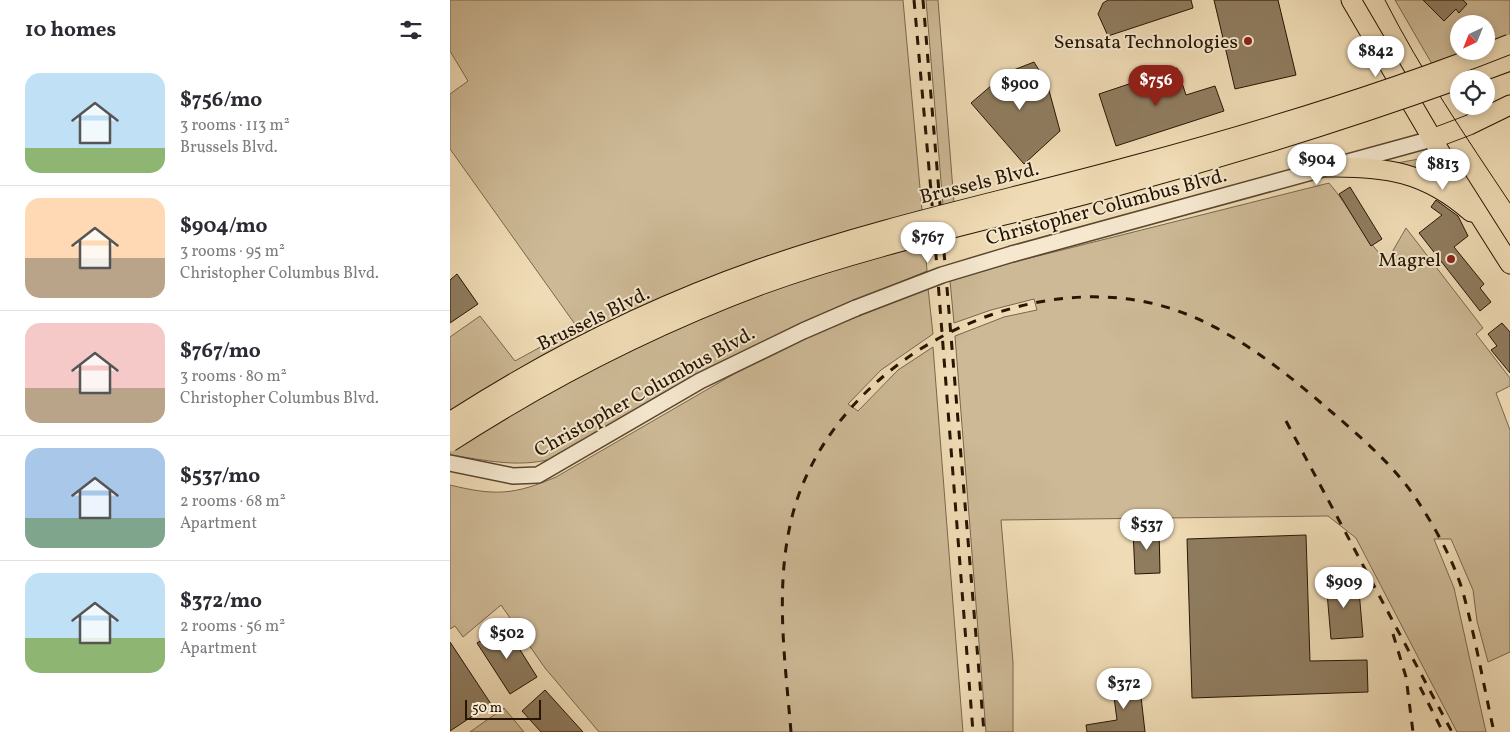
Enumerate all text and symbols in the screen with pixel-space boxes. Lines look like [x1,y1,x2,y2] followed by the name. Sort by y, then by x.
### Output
[1450,15,1495,60] north arrow
[1450,15,1495,115] map controls
[25,16,116,45] text: 10 homes
[397,16,425,44] icon: filters
[1054,29,1238,57] place label: Sensata Technologies
[1242,35,1254,47] marker: Sensata Technologies
[1346,36,1406,78] pin: $842
[1358,41,1394,63] text: $842
[1126,64,1186,107] pin: $756
[990,68,1050,111] pin: $900
[1139,70,1173,92] text: $756
[1450,70,1495,115] button: locate
[1001,74,1039,96] text: $900
[180,86,262,115] text: $756/mo
[65,93,125,153] icon: home
[180,115,290,137] text: 3 rooms · 113 m²
[180,137,278,159] text: Brussels Blvd.
[1287,144,1347,186] pin: $904
[1413,148,1473,191] pin: $813
[1298,149,1336,171] text: $904
[1427,154,1459,176] text: $813
[917,156,1042,212] street label: Brussels Blvd.
[983,162,1230,254] street label: Christopher Columbus Blvd.
[180,212,268,241] text: $904/mo
[65,218,125,278] icon: home
[898,222,958,264] pin: $767
[912,227,944,249] text: $767
[180,241,285,263] text: 3 rooms · 95 m²
[1378,247,1441,275] place label: Magrel
[1445,253,1457,265] marker: Magrel
[180,263,379,285] text: Christopher Columbus Blvd.
[533,280,655,359] street label: Brussels Blvd.
[530,320,760,465] street label: Christopher Columbus Blvd.
[180,337,261,366] text: $767/mo
[65,343,125,403] icon: home
[180,366,287,388] text: 3 rooms · 80 m²
[180,388,379,410] text: Christopher Columbus Blvd.
[180,462,260,491] text: $537/mo
[65,468,125,528] icon: home
[180,491,286,513] text: 2 rooms · 68 m²
[1117,508,1177,551] pin: $537
[180,513,257,535] text: Apartment
[1131,514,1163,536] text: $537
[1314,566,1374,609] pin: $909
[1326,572,1362,594] text: $909
[180,587,262,616] text: $372/mo
[65,593,125,653] icon: home
[180,616,285,638] text: 2 rooms · 56 m²
[477,618,537,660] pin: $502
[490,623,524,645] text: $502
[180,638,257,660] text: Apartment
[1094,668,1154,710] pin: $372
[1108,673,1140,695] text: $372
[465,697,541,720] scale bar
[472,699,502,718] text: 50 m

